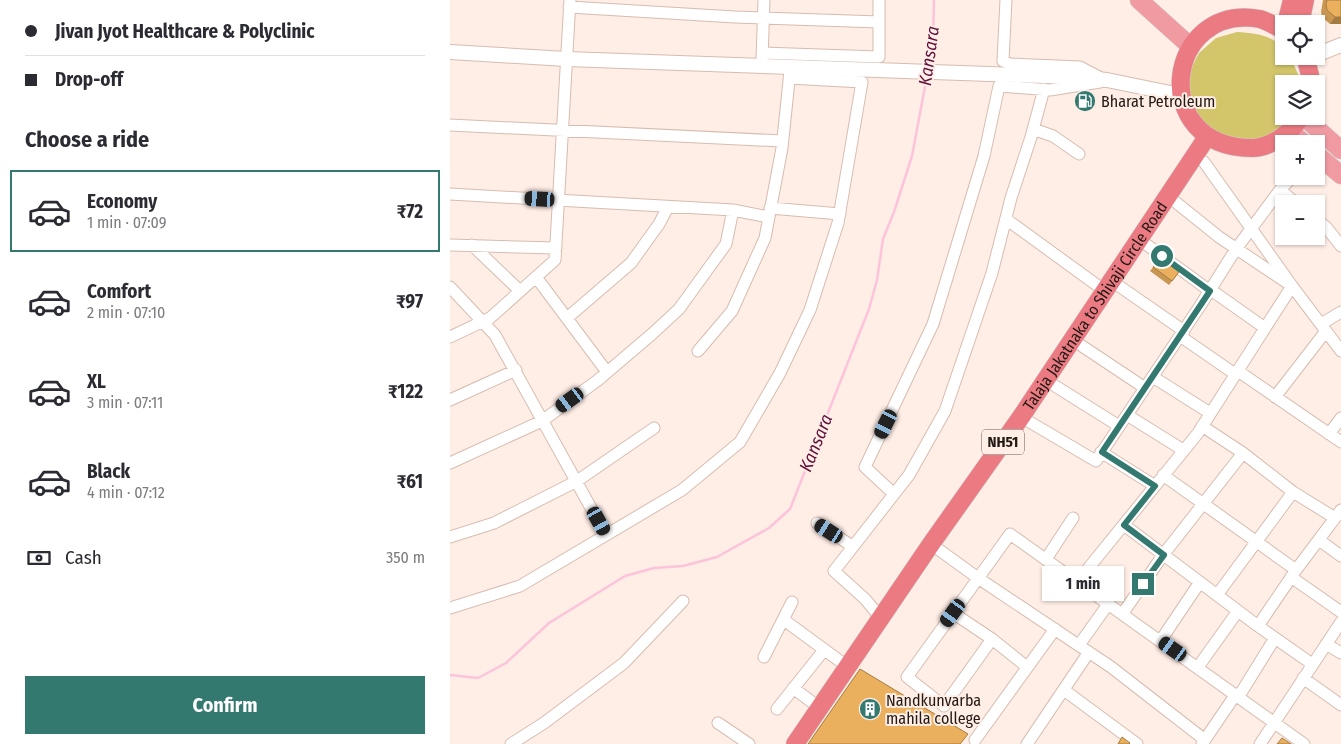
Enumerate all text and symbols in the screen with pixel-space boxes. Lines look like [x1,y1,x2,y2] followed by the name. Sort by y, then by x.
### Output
[1275,15,1325,245] map controls
[1275,15,1325,65] button: locate
[55,20,315,43] text: Jivan Jyot Healthcare & Polyclinic
[914,25,944,87] water label: Kansara
[55,68,123,91] text: Drop-off
[1275,75,1325,125] button: layers
[1073,89,1097,113] fuel station icon: Bharat Petroleum
[1101,92,1215,111] place label: Bharat Petroleum
[25,126,149,153] text: Choose a ride
[1275,135,1325,185] button: +
[27,189,72,234] icon: car
[87,190,157,213] text: Economy
[524,191,555,207] car
[1275,195,1325,245] button: −
[1019,198,1171,414] street label: Talaja Jakatnaka to Shivaji Circle Road
[397,200,423,223] text: ₹72
[87,213,167,232] text: 1 min · 07:09
[1151,245,1173,267] route start
[27,279,72,324] icon: car
[87,280,151,303] text: Comfort
[396,290,423,313] text: ₹97
[87,303,165,322] text: 2 min · 07:10
[27,369,72,414] icon: car
[87,370,106,393] text: XL
[388,380,423,403] text: ₹122
[553,385,586,415] car
[87,393,163,412] text: 3 min · 07:11
[872,407,899,441] car
[795,411,837,475] water label: Kansara
[982,430,1024,454] road number: NH51
[27,459,72,504] icon: car
[87,460,130,483] text: Black
[397,470,423,493] text: ₹61
[87,483,165,502] text: 4 min · 07:12
[585,504,612,538] car
[812,517,845,545] car
[25,544,53,572] icon: cash
[65,546,102,569] text: Cash
[386,548,425,567] text: 350 m
[1043,566,1126,602] callout: 1 min
[1132,573,1154,595] route end
[1066,574,1100,593] text: 1 min
[938,596,967,630] car
[1156,634,1189,664] car
[25,676,425,734] button: Confirm
[886,691,981,728] place label: Nandkunvarba mahila college
[858,697,882,721] building icon: Nandkunvarba mahila college

